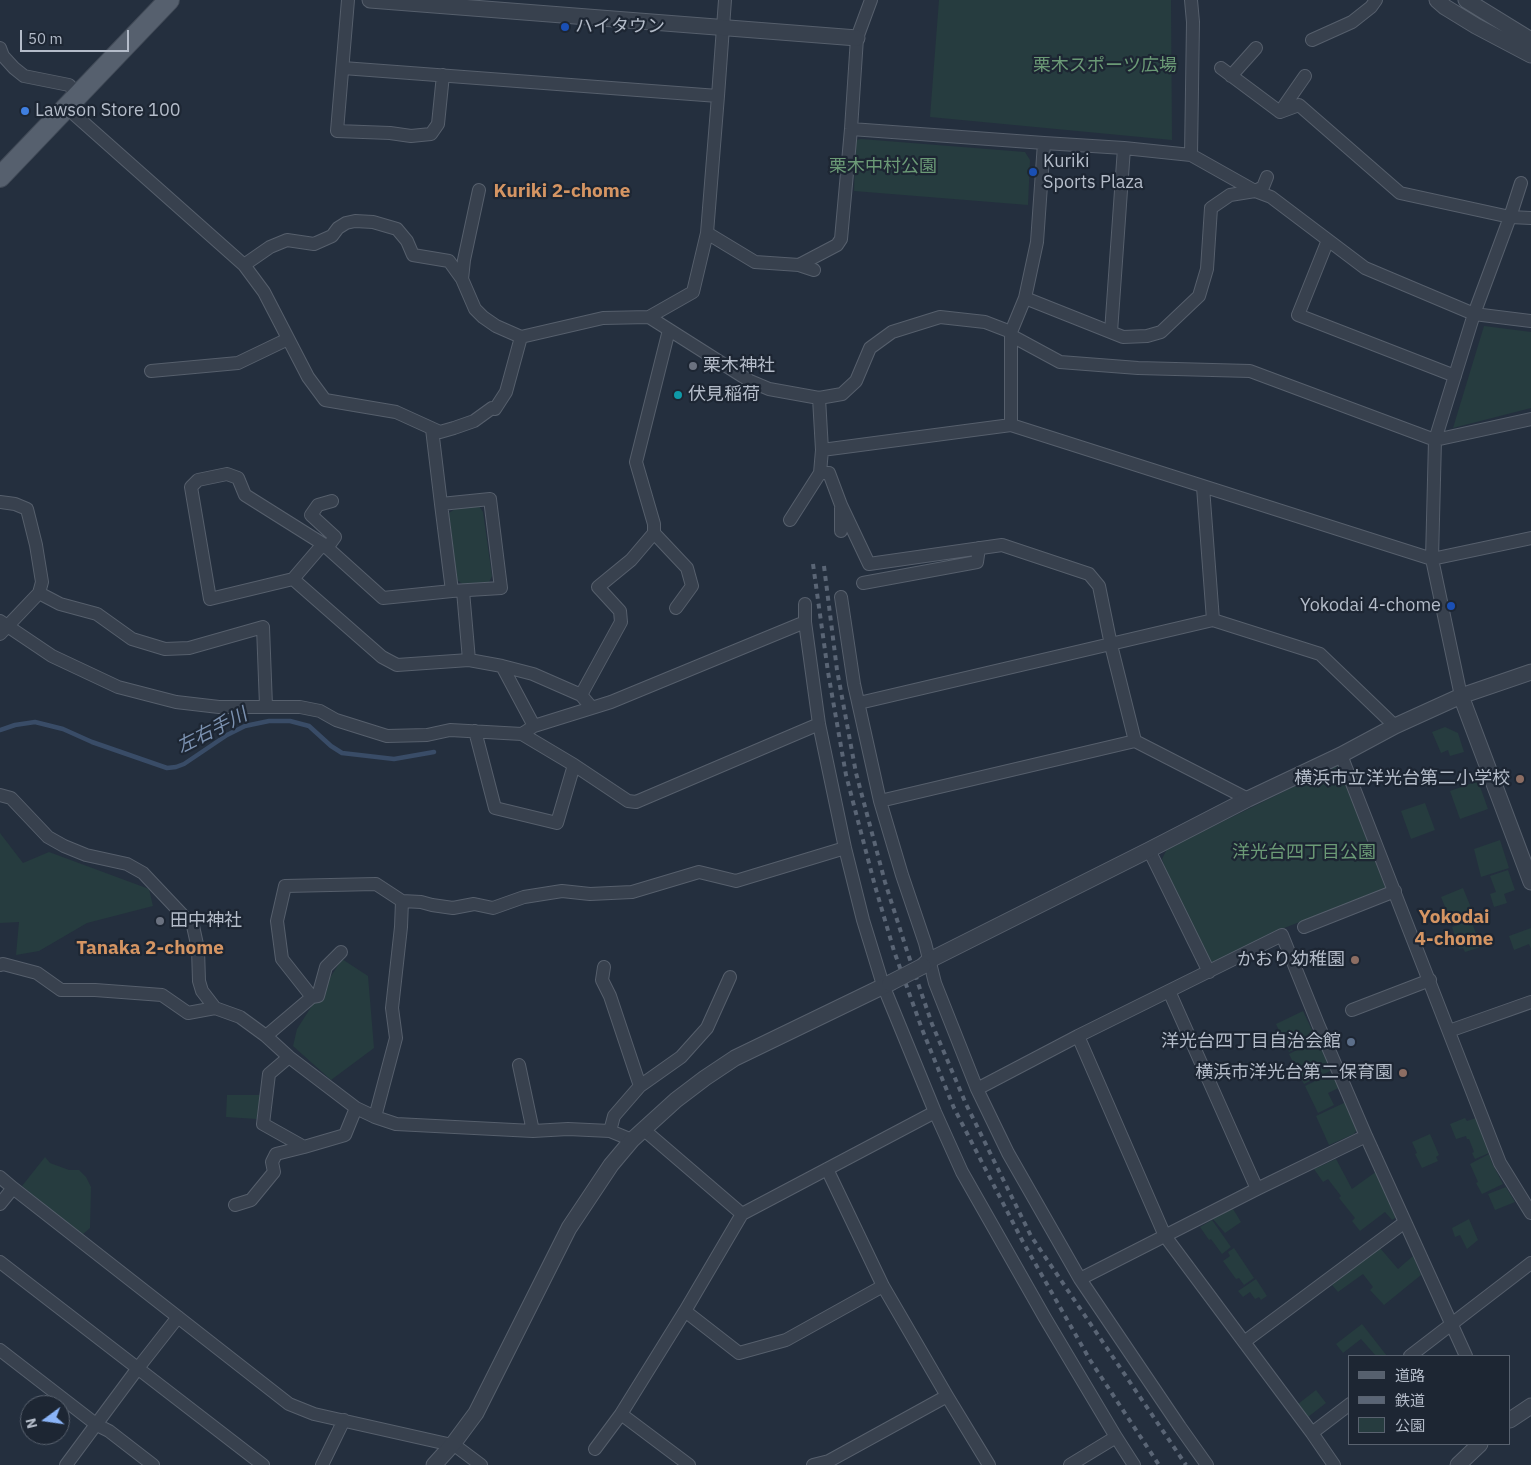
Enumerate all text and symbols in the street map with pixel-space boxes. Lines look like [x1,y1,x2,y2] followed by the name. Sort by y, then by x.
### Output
[575,16,665,38] place label: ハイタウン
[22,20,131,52] scale bar
[559,21,571,33] marker: ハイタウン
[28,29,63,48] text: 50 m
[1033,55,1177,77] park label: 栗木スポーツ広場
[35,100,180,122] place label: Lawson Store 100
[19,105,31,117] marker: Lawson Store 100
[1043,151,1143,193] place label: Kuriki Sports Plaza
[829,156,937,178] park label: 栗木中村公園
[1027,166,1039,178] marker: Kuriki Sports Plaza
[494,181,630,203] district label: Kuriki 2-chome
[703,355,775,377] place label: 栗木神社
[687,360,699,372] marker: 栗木神社
[688,384,760,406] place label: 伏見稲荷
[672,389,684,401] marker: 伏見稲荷
[1300,595,1441,617] place label: Yokodai 4-chome
[1445,600,1457,612] marker: Yokodai 4-chome
[173,704,251,758] water label: 左右手川
[1294,768,1510,790] place label: 横浜市立洋光台第二小学校
[1514,773,1526,785] marker: 横浜市立洋光台第二小学校
[1232,842,1376,864] park label: 洋光台四丁目公園
[1415,907,1493,951] district label: Yokodai 4-chome
[170,910,242,932] place label: 田中神社
[154,915,166,927] marker: 田中神社
[76,938,224,960] district label: Tanaka 2-chome
[1237,949,1345,971] place label: かおり幼稚園
[1349,954,1361,966] marker: かおり幼稚園
[1161,1031,1341,1053] place label: 洋光台四丁目自治会館
[1345,1036,1357,1048] marker: 洋光台四丁目自治会館
[1195,1062,1393,1084] place label: 横浜市洋光台第二保育園
[1397,1067,1409,1079] marker: 横浜市洋光台第二保育園
[1348,1355,1511,1445] legend
[1395,1366,1425,1385] text: 道路
[1395,1391,1425,1410] text: 鉄道
[20,1395,70,1445] north arrow
[21,1416,41,1430] text: N
[1395,1416,1425,1435] text: 公園

